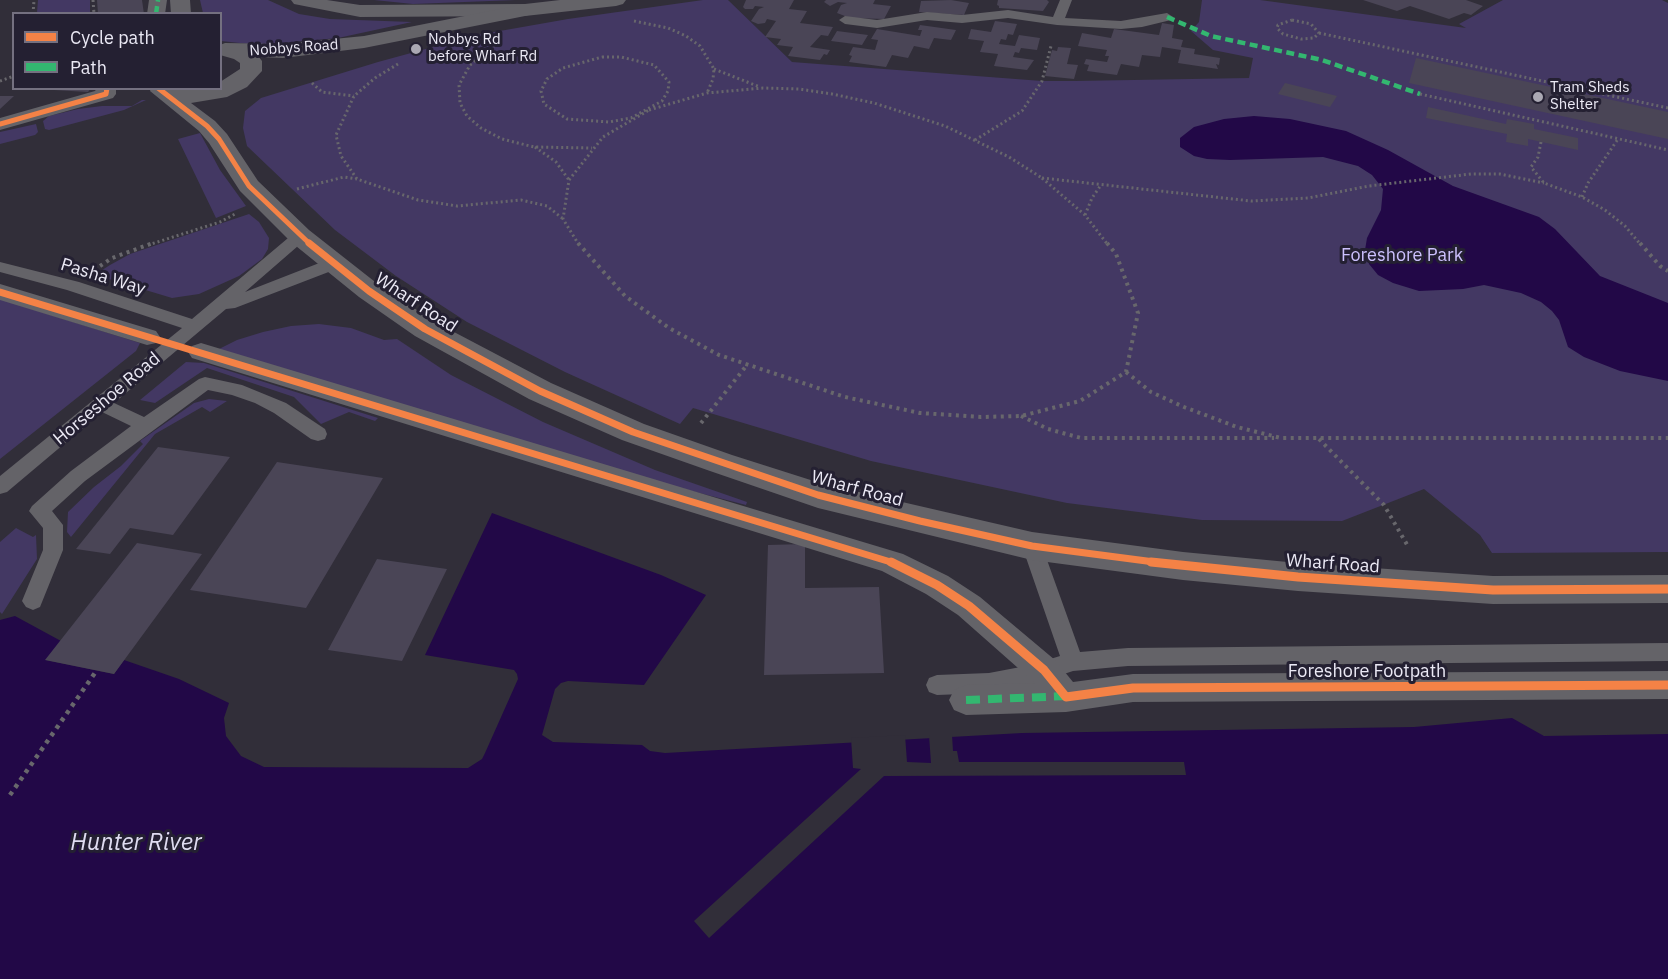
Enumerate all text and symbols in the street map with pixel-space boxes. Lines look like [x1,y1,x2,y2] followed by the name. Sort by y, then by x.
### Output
[12,12,222,90] legend
[70,26,155,49] text: Cycle path
[428,31,537,66] place label: Nobbys Rd before Wharf Rd
[249,36,339,60] street label: Nobbys Road
[409,42,423,56] marker: Nobbys Rd before Wharf Rd
[70,56,107,79] text: Path
[1550,79,1629,114] place label: Tram Sheds Shelter
[1531,90,1545,104] marker: Tram Sheds Shelter
[1341,245,1463,267] park label: Foreshore Park
[58,254,148,300] street label: Pasha Way
[371,268,461,338] street label: Wharf Road
[49,348,165,450] street label: Horseshoe Road
[809,466,905,512] street label: Wharf Road
[1285,550,1381,578] street label: Wharf Road
[1288,661,1446,683] street label: Foreshore Footpath
[70,829,202,857] water label: Hunter River

